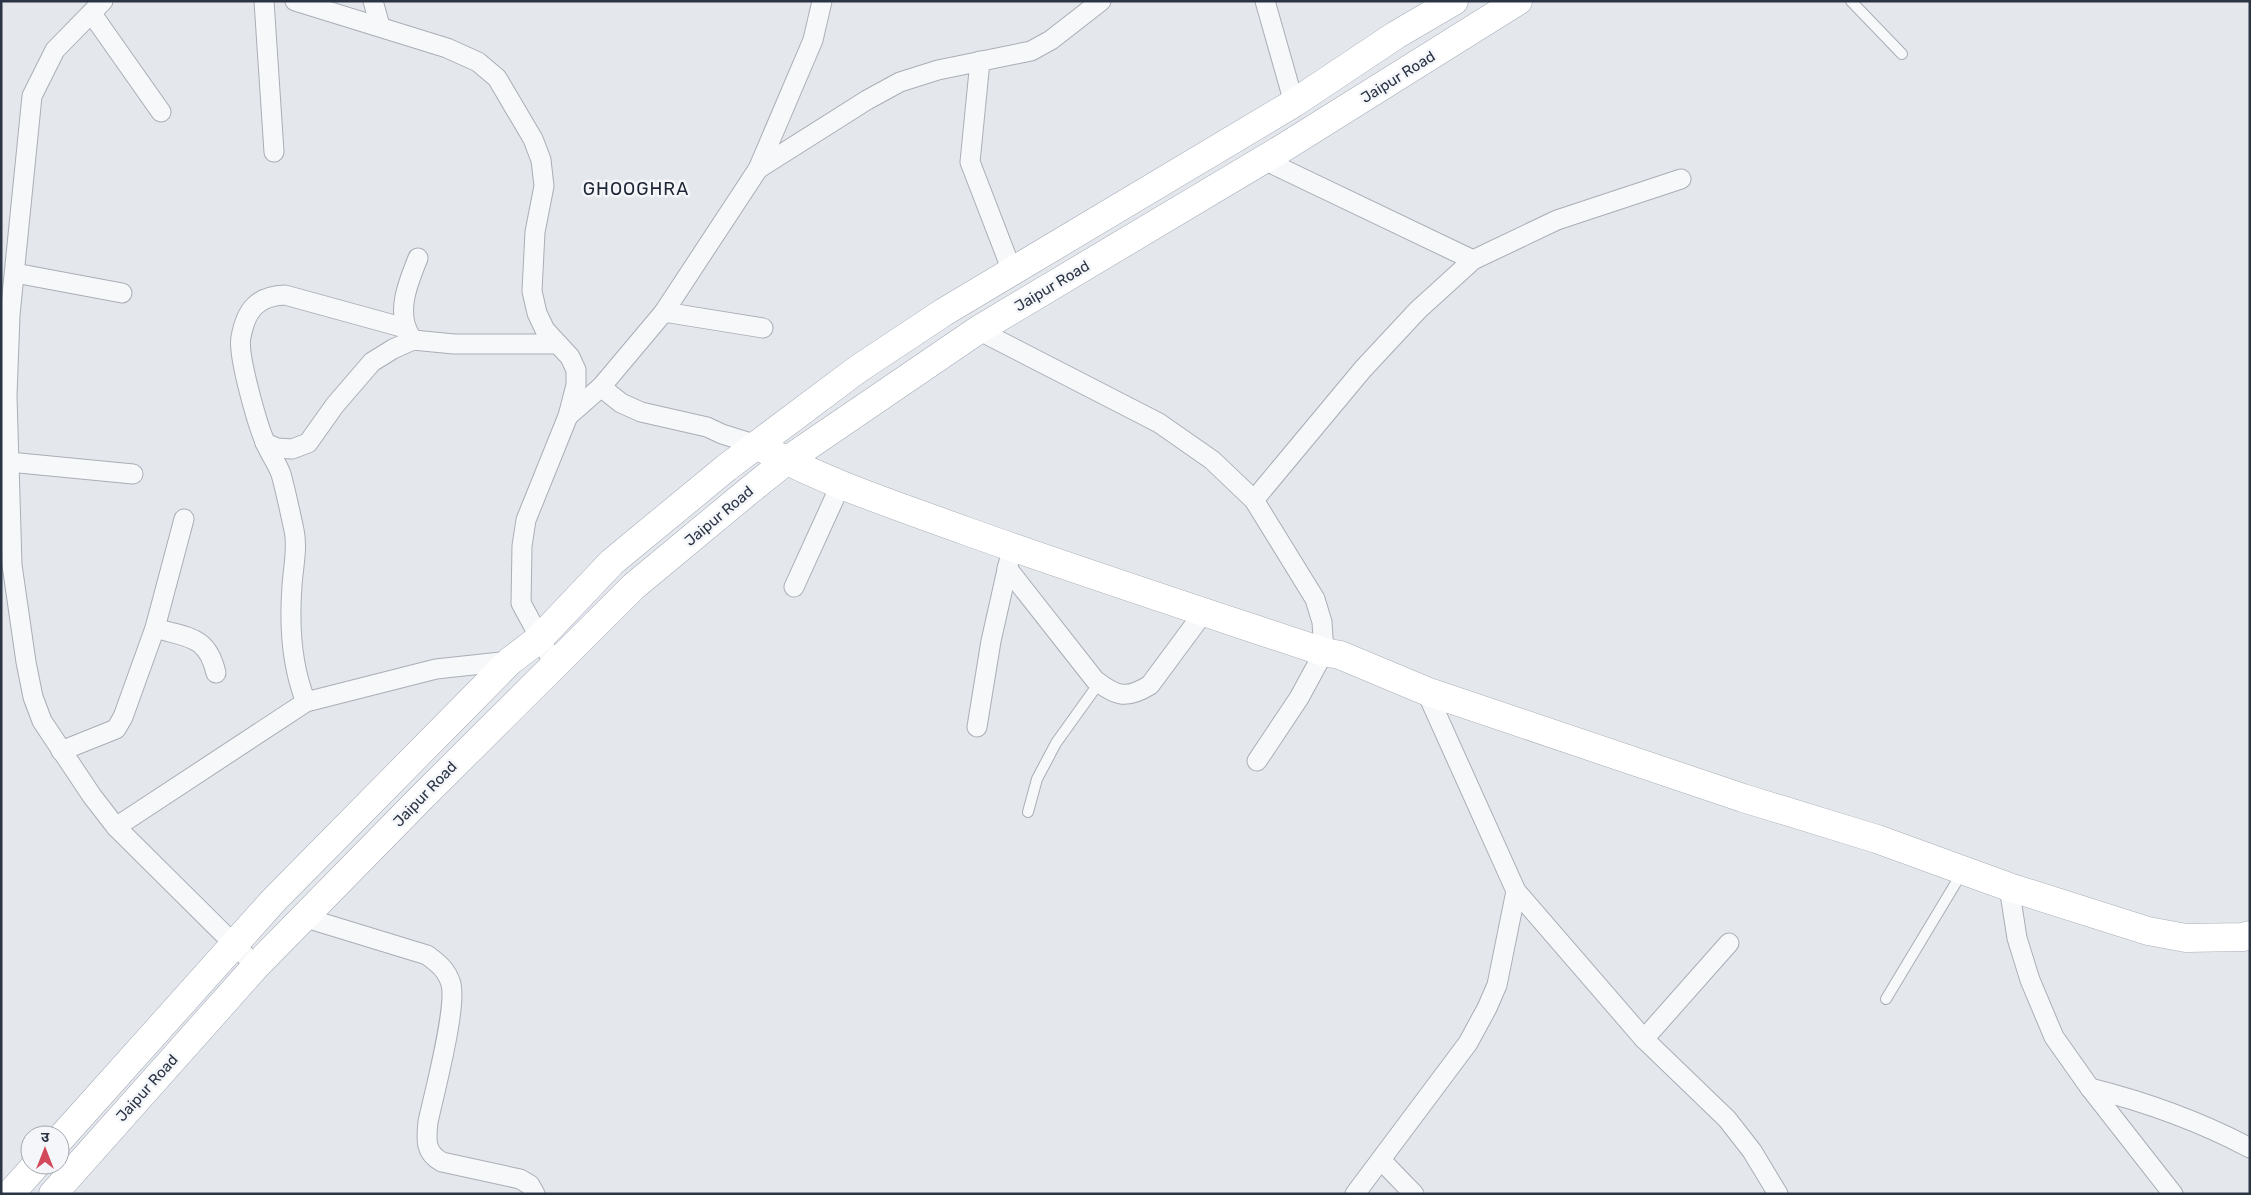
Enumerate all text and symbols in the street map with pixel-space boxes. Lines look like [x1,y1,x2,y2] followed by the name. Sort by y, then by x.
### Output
[1358,47,1438,107] street label: Jaipur Road
[583,178,689,200] district label: GHOOGHRA
[1011,257,1093,315] street label: Jaipur Road
[681,482,757,550] street label: Jaipur Road
[389,758,461,830] street label: Jaipur Road
[112,1051,182,1125] street label: Jaipur Road
[20,1125,70,1175] north arrow
[41,1129,50,1146] text: उ

